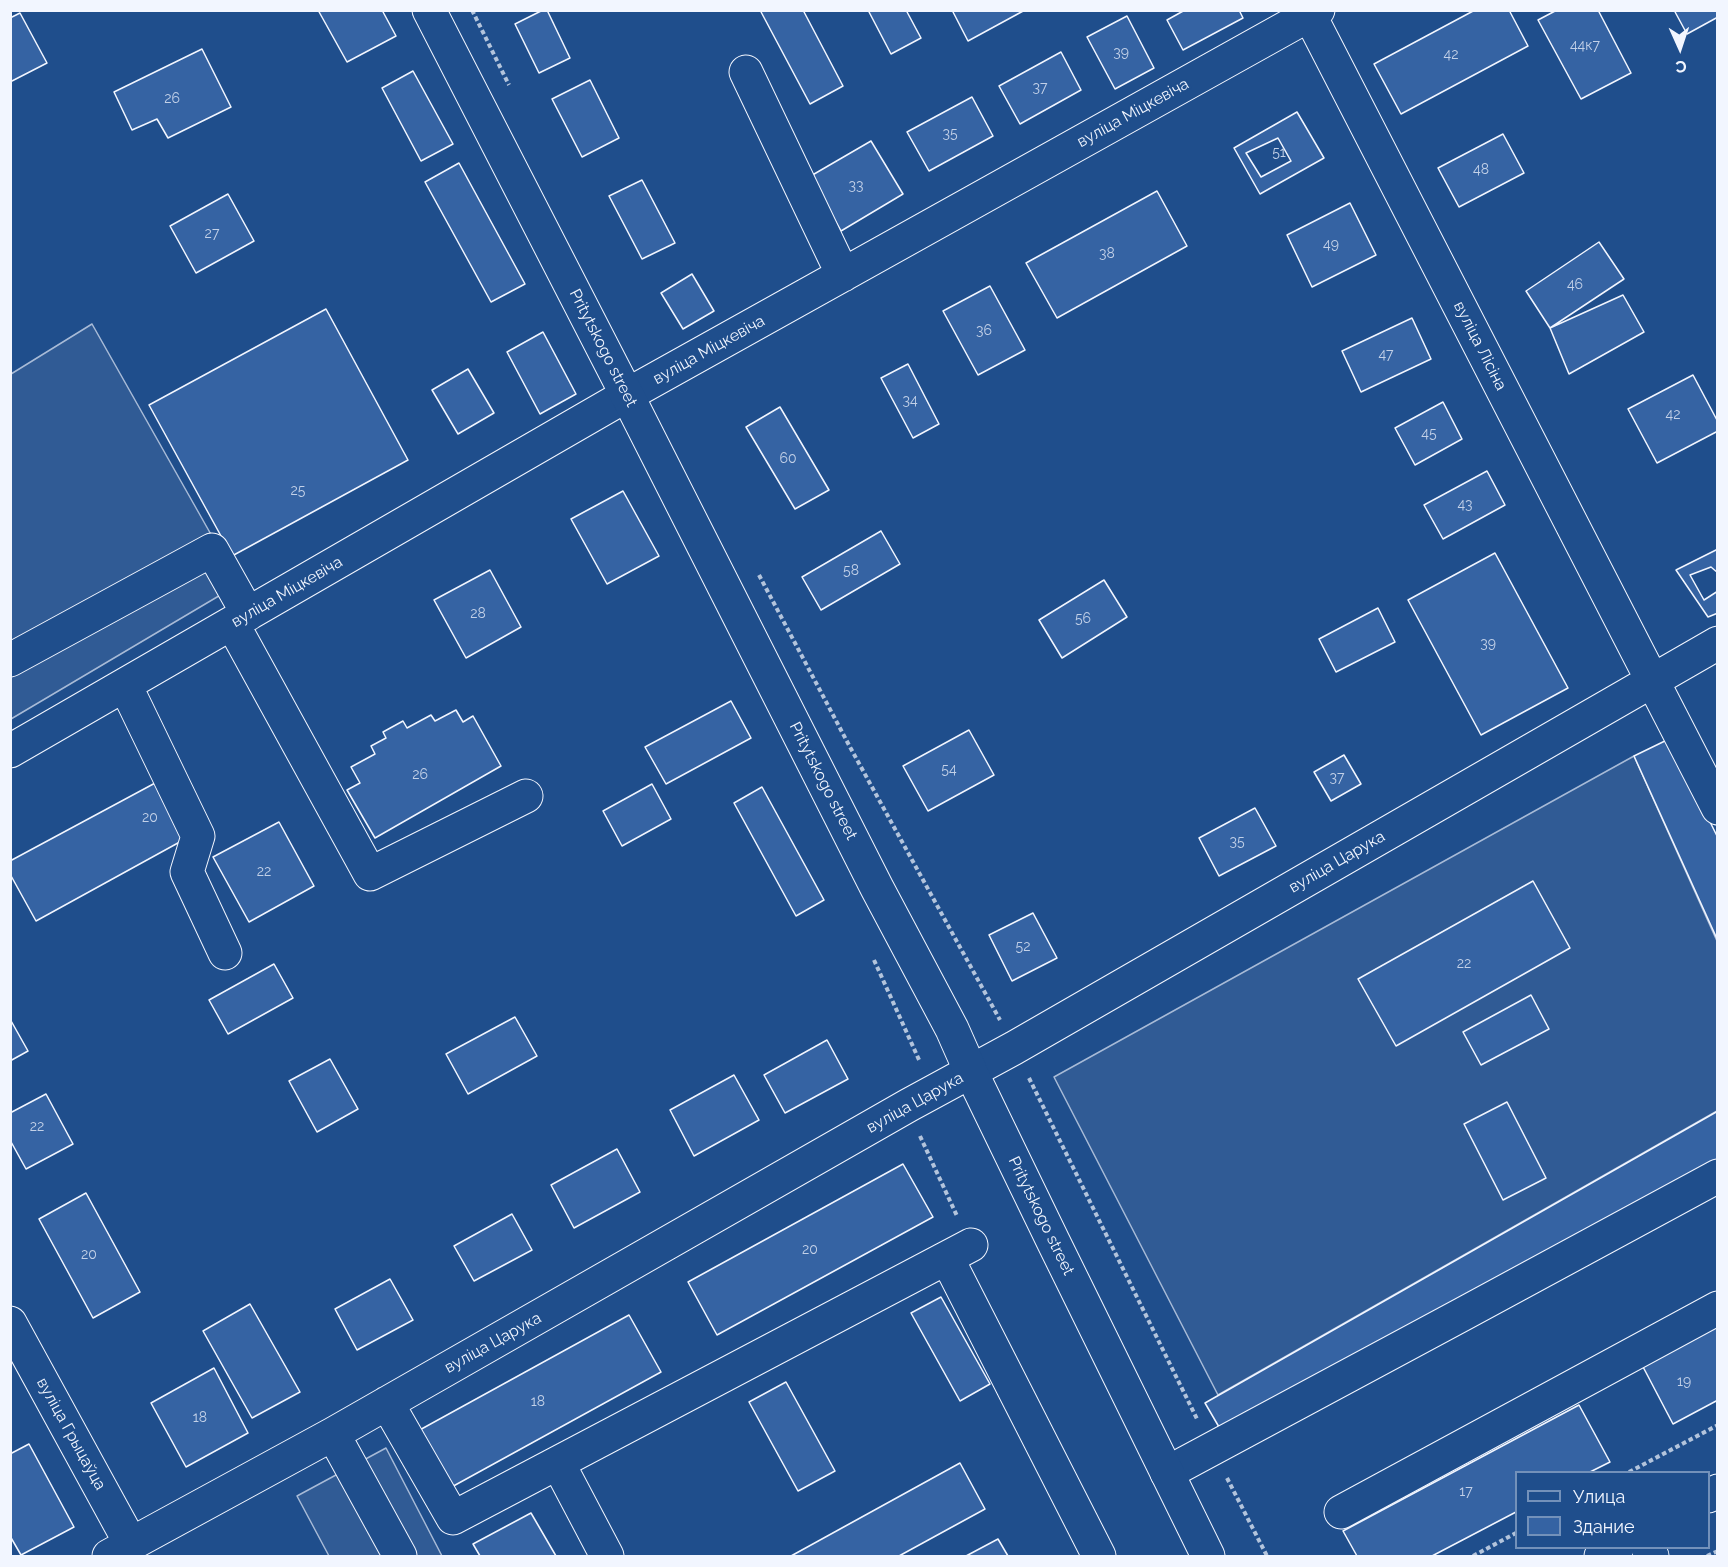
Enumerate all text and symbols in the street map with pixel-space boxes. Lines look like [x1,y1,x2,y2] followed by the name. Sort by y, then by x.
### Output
[1650,18,1710,78] north arrow
[1570,38,1600,54] house number: 44к7
[1113,45,1129,61] house number: 39
[1444,47,1458,63] house number: 42
[1675,57,1687,76] text: С
[1074,74,1192,152] street label: вуліца Міцкевіча
[1033,80,1047,96] house number: 37
[164,91,180,107] house number: 26
[942,126,958,142] house number: 35
[1272,145,1286,161] house number: 51
[1473,162,1489,178] house number: 48
[849,178,863,194] house number: 33
[205,226,219,242] house number: 27
[1323,237,1339,253] house number: 49
[1099,246,1115,262] house number: 38
[1567,277,1583,293] house number: 46
[565,286,641,410] street label: Pritytskogo street
[1449,298,1511,394] street label: вуліца Лісіна
[650,311,768,389] street label: вуліца Міцкевіча
[976,323,992,339] house number: 36
[1378,347,1394,363] house number: 47
[902,393,918,409] house number: 34
[1666,407,1680,423] house number: 42
[1421,426,1437,442] house number: 45
[779,451,797,467] house number: 60
[291,483,305,499] house number: 25
[1457,497,1473,513] house number: 43
[228,552,346,632] street label: вуліца Міцкевіча
[843,563,859,579] house number: 58
[470,606,486,622] house number: 28
[1075,611,1091,627] house number: 56
[1480,636,1496,652] house number: 39
[785,719,861,843] street label: Pritytskogo street
[941,762,957,778] house number: 54
[412,767,428,783] house number: 26
[1330,770,1344,786] house number: 37
[142,810,158,826] house number: 20
[1286,827,1388,897] street label: вуліца Царука
[1229,834,1245,850] house number: 35
[257,864,271,880] house number: 22
[1016,939,1030,955] house number: 52
[1457,956,1471,972] house number: 22
[863,1069,967,1137] street label: вуліца Царука
[30,1119,44,1135] house number: 22
[1004,1153,1078,1279] street label: Pritytskogo street
[802,1242,818,1258] house number: 20
[81,1247,97,1263] house number: 20
[441,1309,545,1377] street label: вуліца Царука
[1677,1374,1691,1390] house number: 19
[32,1375,110,1493] street label: вуліца Грыцаўца
[531,1394,545,1410] house number: 18
[193,1410,207,1426] house number: 18
[1515,1471,1710,1549] legend
[1459,1484,1473,1500] house number: 17
[1573,1486,1625,1507] text: Улица
[1573,1516,1635,1537] text: Здание

